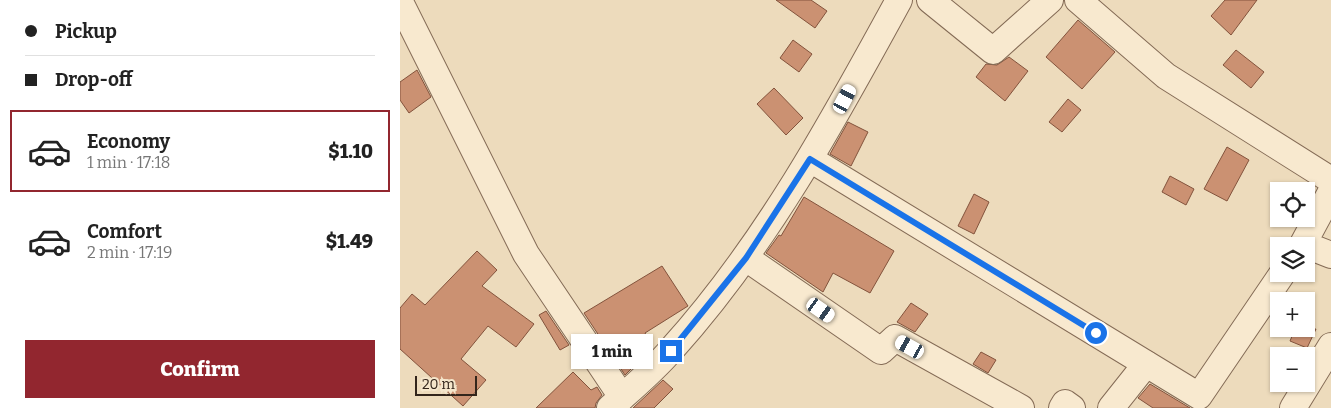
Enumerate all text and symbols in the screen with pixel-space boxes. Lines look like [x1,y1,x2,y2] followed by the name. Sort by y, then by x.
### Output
[55,20,117,43] text: Pickup
[55,68,133,91] text: Drop-off
[831,82,858,116] car
[27,129,72,174] icon: car
[87,130,170,153] text: Economy
[328,140,373,163] text: $1.10
[87,153,171,172] text: 1 min · 17:18
[1270,182,1315,392] map controls
[1270,182,1315,227] button: locate
[27,219,72,264] icon: car
[87,220,162,243] text: Comfort
[326,230,373,253] text: $1.49
[1270,237,1315,282] button: layers
[87,243,172,262] text: 2 min · 17:19
[1270,292,1315,337] button: +
[804,295,837,325] car
[1085,322,1107,344] route start
[893,333,926,361] car
[571,334,654,368] callout: 1 min
[25,340,375,398] button: Confirm
[660,340,682,362] route end
[592,342,632,361] text: 1 min
[1270,347,1315,392] button: −
[415,373,478,396] scale bar
[422,376,455,393] text: 20 m

